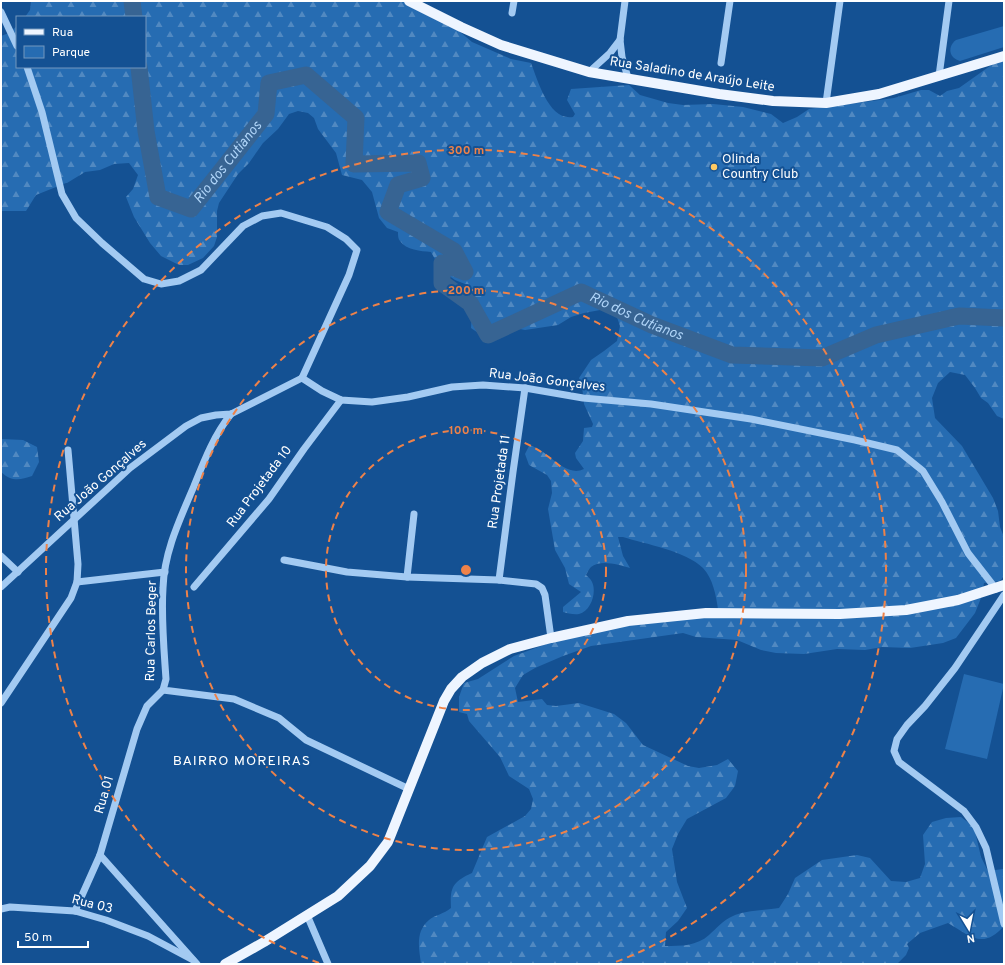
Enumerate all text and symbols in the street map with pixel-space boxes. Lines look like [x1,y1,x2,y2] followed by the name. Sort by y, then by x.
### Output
[16,16,146,68] legend
[52,25,73,41] text: Rua
[52,45,90,61] text: Parque
[608,54,776,96] street label: Rua Saladino de Araújo Leite
[190,117,266,207] water label: Rio dos Cutianos
[448,143,484,159] text: 300 m
[722,152,798,183] place label: Olinda Country Club
[709,162,719,172] marker: Olinda Country Club
[448,283,484,299] text: 200 m
[587,289,686,345] water label: Rio dos Cutianos
[488,366,606,396] street label: Rua João Gonçalves
[449,423,483,439] text: 100 m
[485,434,515,530] street label: Rua Projetada 11
[52,437,150,525] street label: Rua João Gonçalves
[224,443,296,531] street label: Rua Projetada 10
[459,563,473,577] centre of rings
[143,580,161,682] street label: Rua Carlos Beger
[173,753,311,770] district label: BAIRRO MOREIRAS
[92,774,118,816] street label: Rua 01
[70,892,114,918] street label: Rua 03
[949,909,989,949] north arrow
[18,923,88,949] scale bar
[24,930,52,946] text: 50 m
[965,930,976,945] text: N

